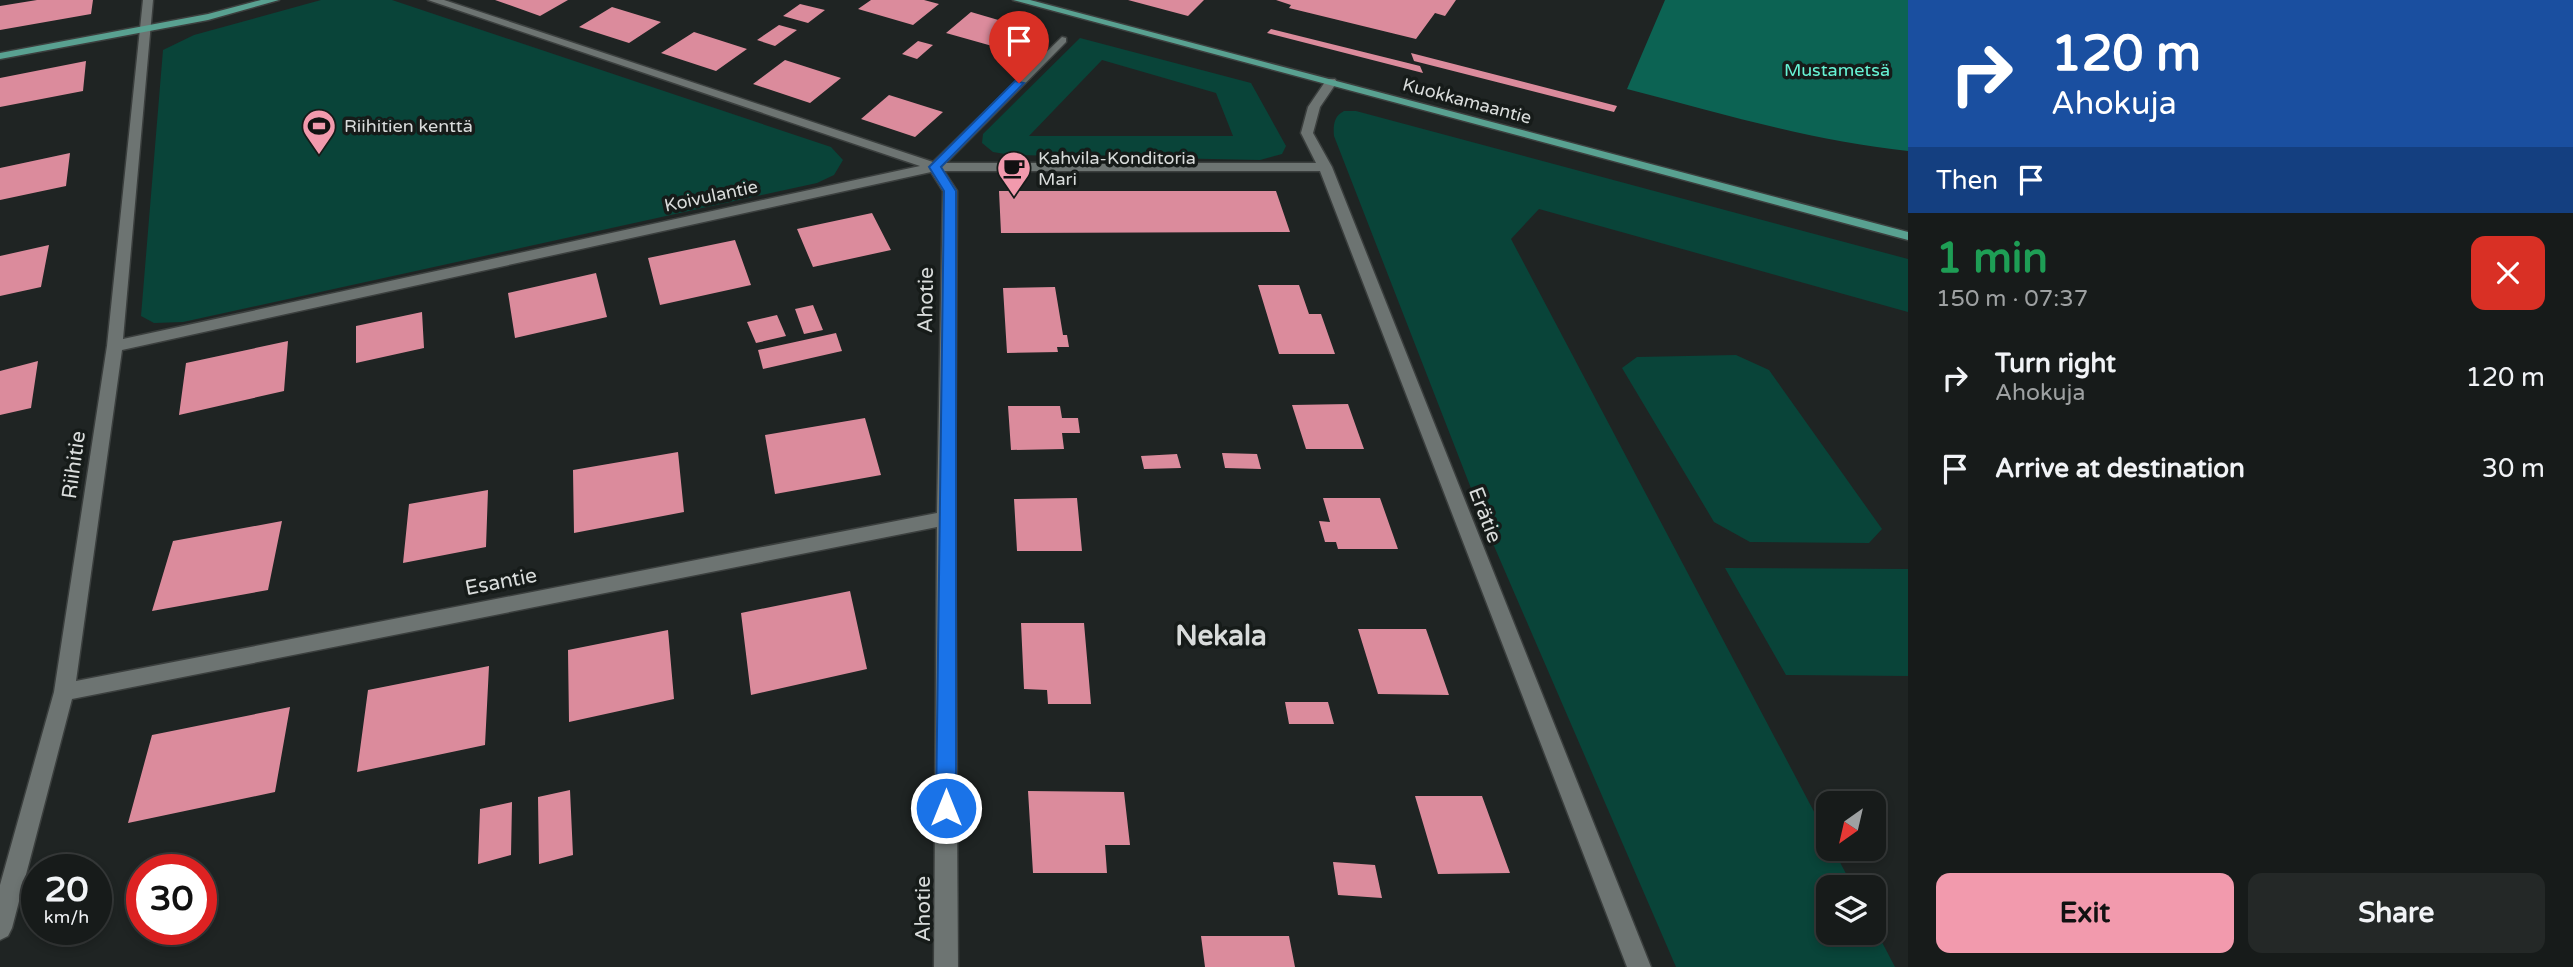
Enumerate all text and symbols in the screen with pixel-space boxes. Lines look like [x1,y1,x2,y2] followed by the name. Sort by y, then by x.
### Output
[989,11,1049,83] pin
[1000,22,1038,60] icon: arrive
[2051,25,2201,84] text: 120 m
[1936,28,2027,119] icon: right
[1784,59,1890,81] park label: Mustametsä
[1400,73,1534,129] street label: Kuokkamaantie
[2051,85,2177,123] text: Ahokuja
[300,107,338,156] sports icon: Riihitien kenttä
[344,115,473,137] place label: Riihitien kenttä
[1038,147,1196,190] place label: Kahvila-Konditoria Mari
[995,149,1033,198] cafe icon: Kahvila-Konditoria Mari
[2012,161,2050,199] icon: arrive
[1936,165,1998,196] text: Then
[662,175,760,217] street label: Koivulantie
[1936,233,2048,284] text: 1 min
[2471,236,2545,310] button: close
[913,267,939,333] street label: Ahotie
[1936,285,2088,313] text: 150 m · 07:37
[1995,348,2116,379] text: Turn right
[1936,359,1974,397] icon: right
[2465,362,2545,393] text: 120 m
[1995,379,2085,407] text: Ahokuja
[57,429,91,501] street label: Riihitie
[1936,450,1974,488] icon: arrive
[1995,453,2245,484] text: Arrive at destination
[2482,453,2545,484] text: 30 m
[1463,483,1507,547] street label: Erätie
[463,563,539,601] street label: Esantie
[1175,619,1267,653] district label: Nekala
[909,771,983,845] position arrow
[1816,791,1886,861] north arrow
[1816,791,1886,945] map controls
[126,854,217,945] speed limit sign: 30
[45,869,88,911] text: 20
[1936,873,2234,953] button: Exit
[2248,873,2545,953] button: Share
[1816,875,1886,945] button: layers
[911,876,936,942] street label: Ahotie
[44,906,89,928] text: km/h

